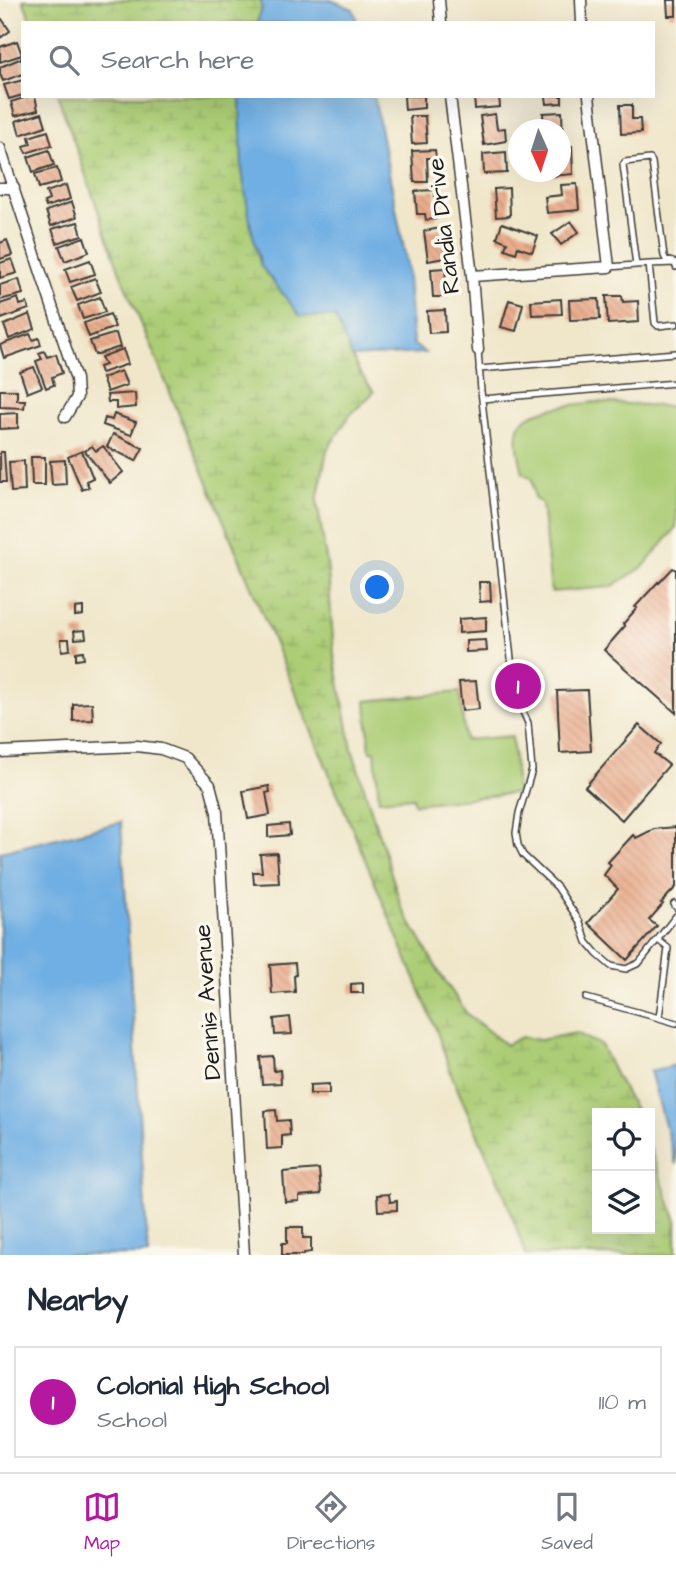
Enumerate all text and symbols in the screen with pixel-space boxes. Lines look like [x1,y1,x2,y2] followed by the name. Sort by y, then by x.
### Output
[21,21,655,98] search box
[45,41,83,79] icon: search
[101,42,254,78] text: Search here
[508,119,571,182] north arrow
[419,156,469,296] street label: Randia Drive
[360,570,394,604] your location
[495,660,541,712] pin: 1
[186,923,230,1081] street label: Dennis Avenue
[592,1108,655,1234] map controls
[592,1108,655,1171] button: locate
[592,1171,655,1234] button: layers
[28,1280,128,1322] text: Nearby
[97,1368,329,1404] text: Colonial High School
[52,1386,54,1418] text: 1
[598,1386,646,1418] text: 110 m
[97,1404,167,1436] text: School
[83,1488,121,1557] tab: Map
[287,1488,375,1557] tab: Directions
[541,1488,593,1557] tab: Saved

